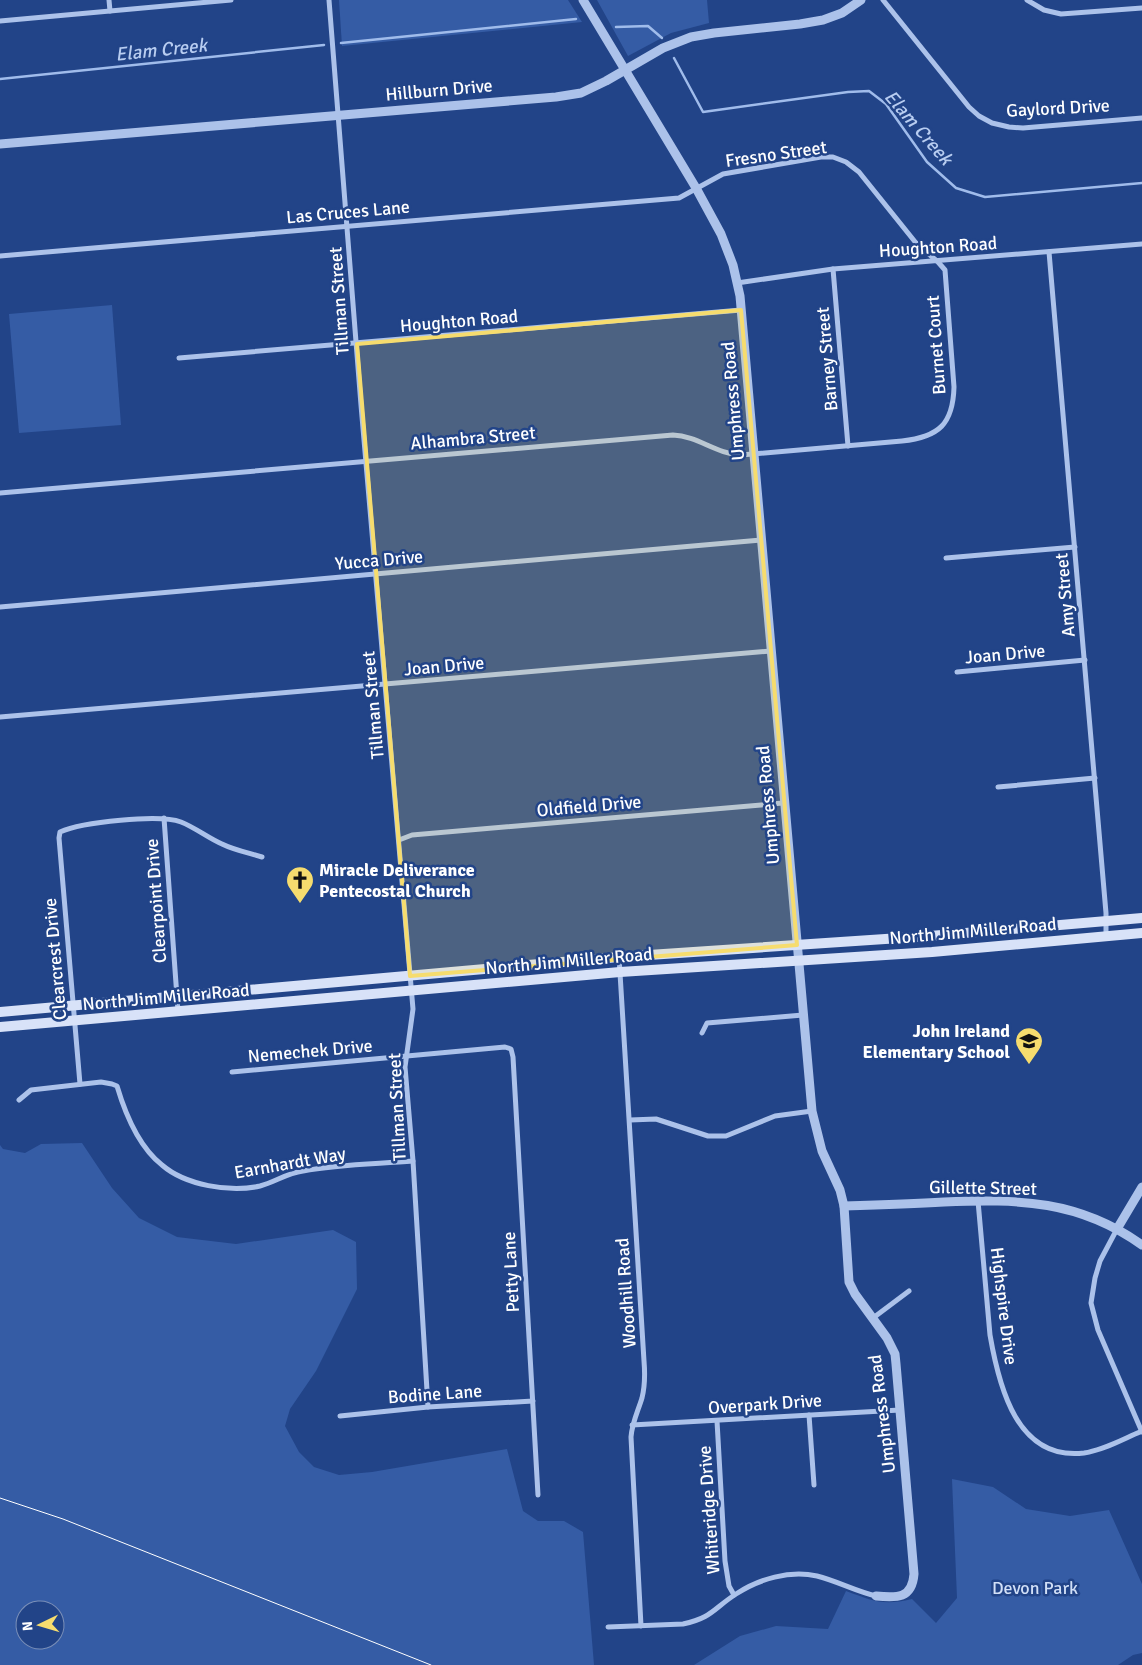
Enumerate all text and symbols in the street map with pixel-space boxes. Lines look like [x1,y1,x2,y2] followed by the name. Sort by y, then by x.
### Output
[114,33,210,67] water label: Elam Creek
[385,74,493,106] street label: Hillburn Drive
[879,85,958,171] water label: Elam Creek
[1006,94,1110,122] street label: Gaylord Drive
[724,136,828,172] street label: Fresno Street
[285,196,411,228] street label: Las Cruces Lane
[878,232,998,262] street label: Houghton Road
[324,246,354,356] street label: Tillman Street
[922,295,950,395] street label: Burnet Court
[399,305,519,337] street label: Houghton Road
[811,306,843,412] street label: Barney Street
[717,341,749,461] street label: Umphress Road
[410,422,536,454] street label: Alhambra Street
[334,545,424,575] street label: Yucca Drive
[1050,552,1080,638] street label: Amy Street
[964,640,1046,668] street label: Joan Drive
[357,650,389,760] street label: Tillman Street
[403,652,485,680] street label: Joan Drive
[752,745,784,865] street label: Umphress Road
[536,790,642,822] street label: Oldfield Drive
[141,838,171,964] street label: Clearpoint Drive
[319,859,475,902] place label: Miracle Deliverance Pentecostal Church
[285,865,315,904] church icon: Miracle Deliverance Pentecostal Church
[39,897,71,1021] street label: Clearcrest Drive
[889,913,1057,949] street label: North Jim Miller Road
[485,943,653,979] street label: North Jim Miller Road
[82,979,250,1015] street label: North Jim Miller Road
[863,1020,1010,1063] place label: John Ireland Elementary School
[1014,1026,1044,1065] school or university icon: John Ireland Elementary School
[247,1035,373,1067] street label: Nemechek Drive
[383,1052,411,1162] street label: Tillman Street
[233,1142,348,1184] street label: Earnhardt Way
[929,1176,1037,1200] street label: Gillette Street
[498,1231,524,1313] street label: Petty Lane
[611,1237,641,1349] street label: Woodhill Road
[986,1246,1022,1366] street label: Highspire Drive
[864,1353,900,1475] street label: Umphress Road
[387,1380,483,1408] street label: Bodine Lane
[707,1389,823,1419] street label: Overpark Drive
[694,1445,724,1575] street label: Whiteridge Drive
[992,1577,1078,1599] park label: Devon Park
[15,1600,65,1650] north arrow
[19,1620,36,1632] text: N

